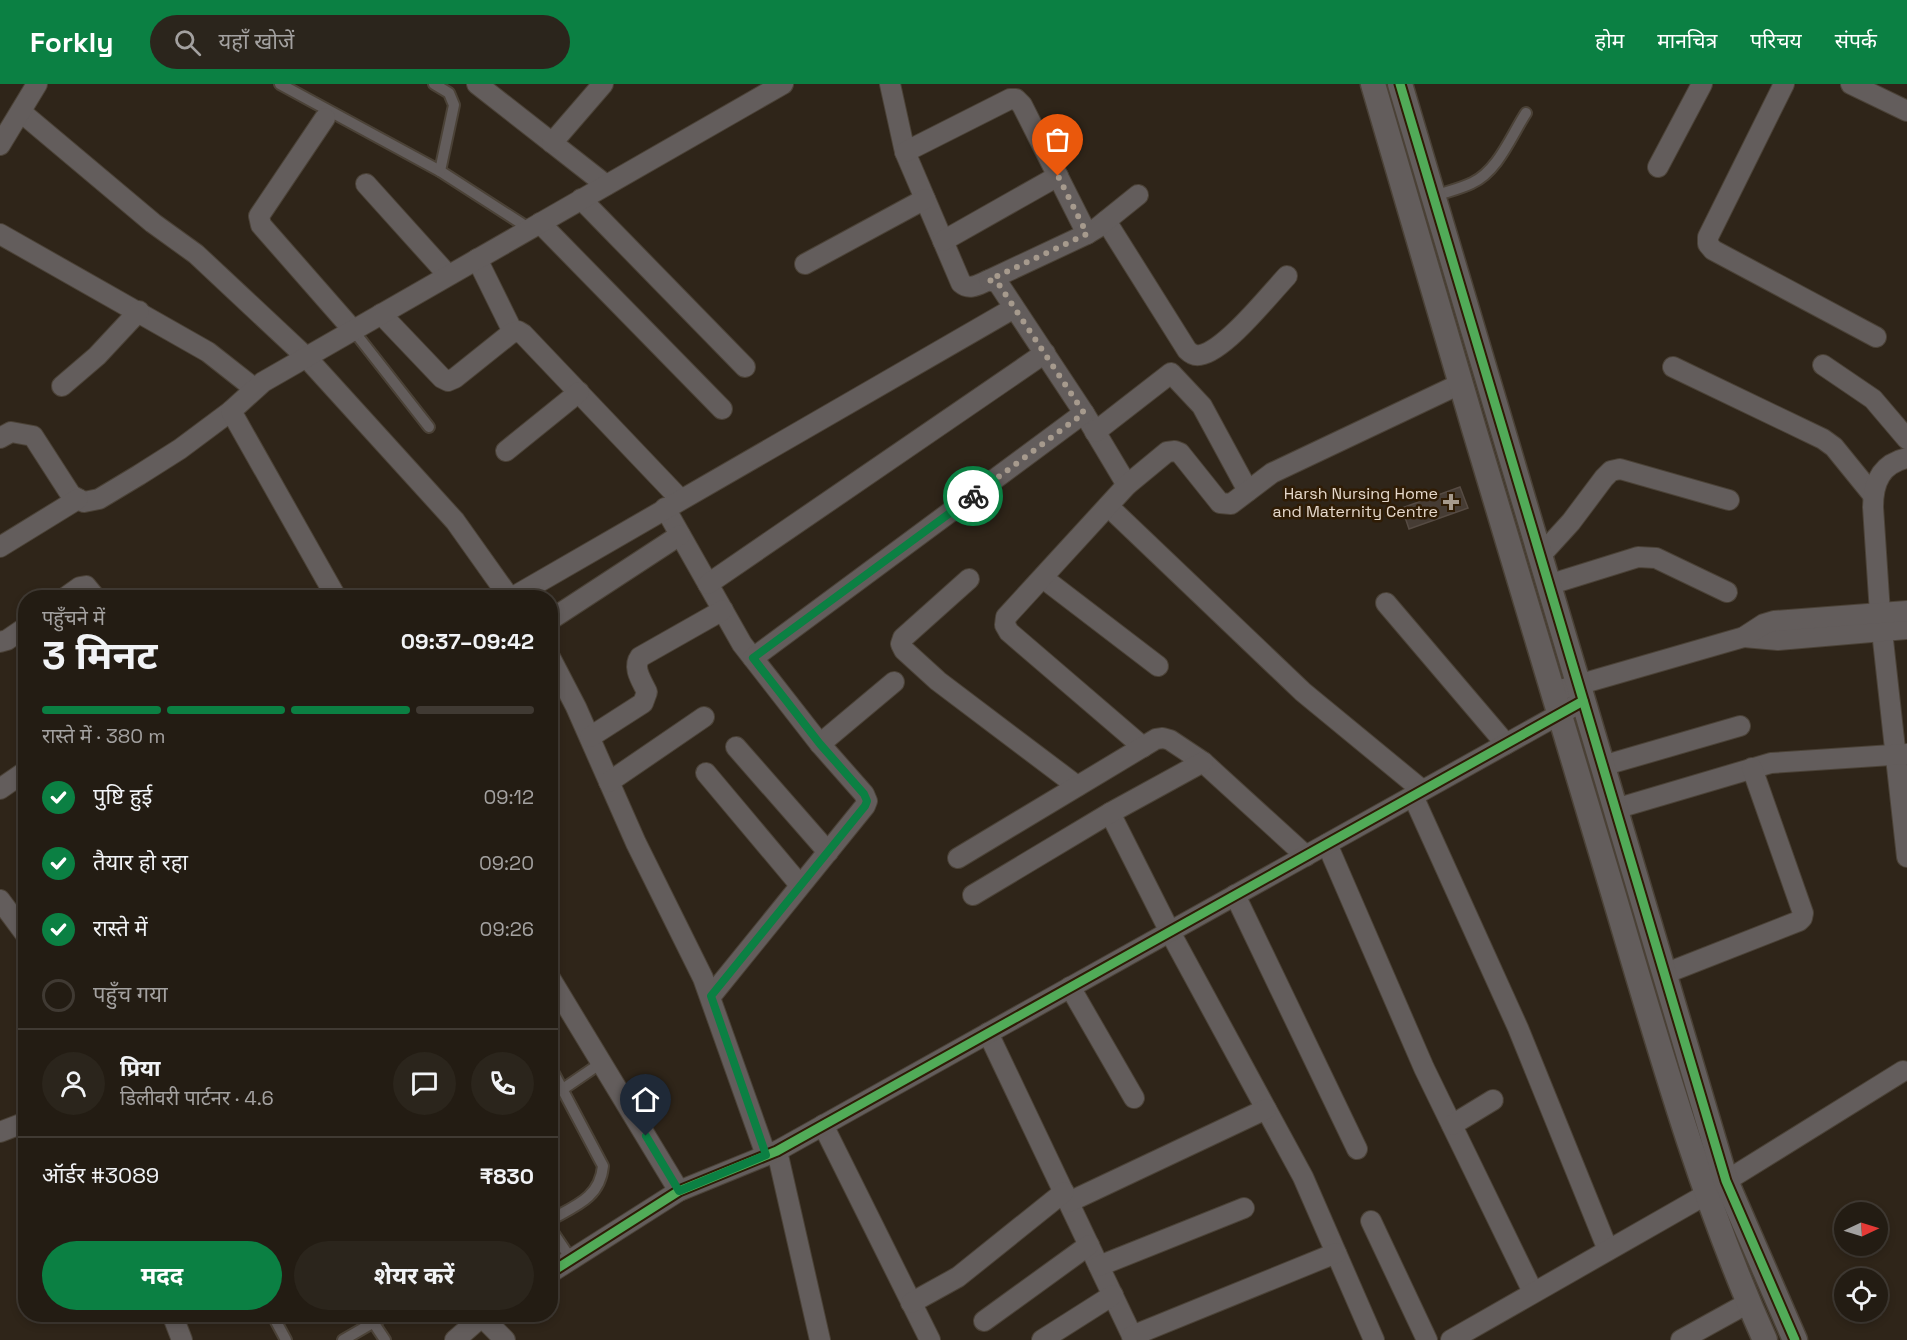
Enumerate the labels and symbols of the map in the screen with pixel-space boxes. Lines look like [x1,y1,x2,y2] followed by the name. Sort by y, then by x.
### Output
[1032,114,1083,176] pin
[943,466,1003,526] courier
[1273,483,1438,522] place label: Harsh Nursing Home and Maternity Centre
[1442,493,1460,511] marker: Harsh Nursing Home and Maternity Centre
[620,1074,671,1136] pin
[1834,1202,1888,1256] north arrow

